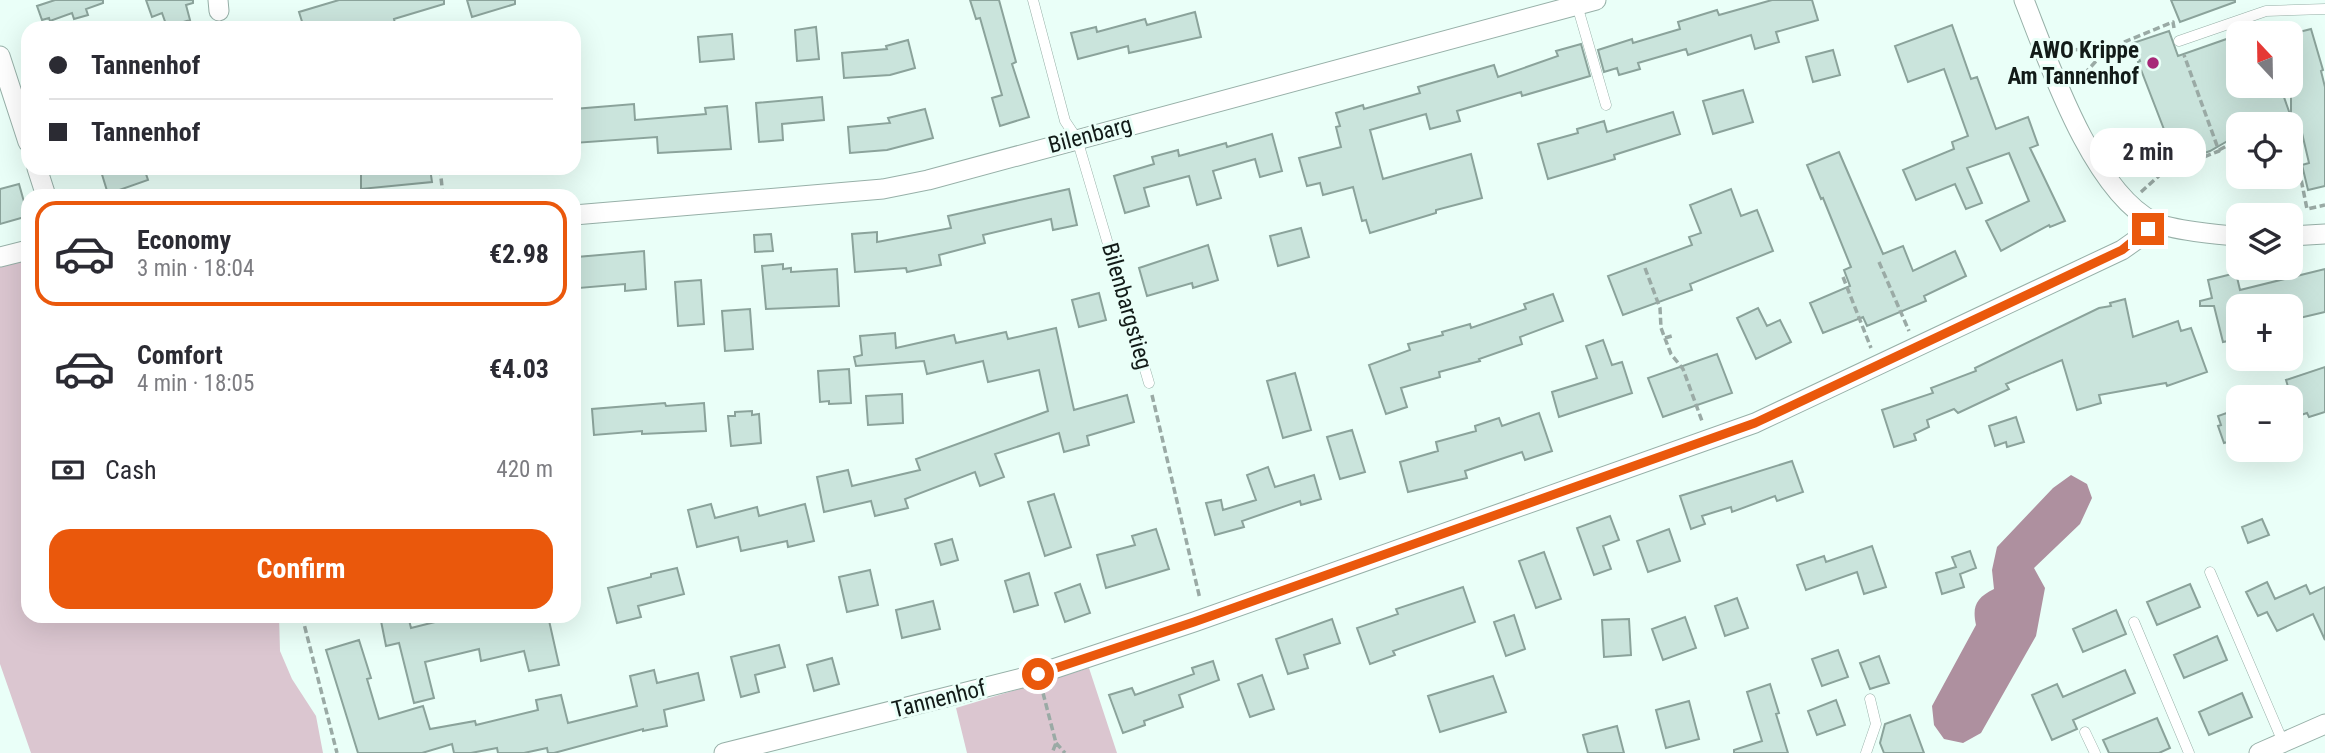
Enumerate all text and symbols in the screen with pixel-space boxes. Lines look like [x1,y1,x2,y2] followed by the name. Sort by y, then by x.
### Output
[2226,21,2303,98] north arrow
[2226,21,2303,462] map controls
[2007,37,2139,90] place label: AWO Krippe Am Tannenhof
[91,50,200,80] text: Tannenhof
[2145,55,2161,71] marker: AWO Krippe Am Tannenhof
[1045,111,1135,159] street label: Bilenbarg
[2226,112,2303,189] button: locate
[91,117,200,147] text: Tannenhof
[2090,128,2206,176] callout: 2 min
[2122,139,2174,166] text: 2 min
[2226,203,2303,280] button: layers
[2132,213,2164,245] route end
[53,222,116,285] icon: car
[137,225,231,255] text: Economy
[489,239,549,269] text: €2.98
[1096,240,1158,372] street label: Bilenbargstieg
[137,255,254,282] text: 3 min · 18:04
[2226,294,2303,371] button: +
[53,337,116,400] icon: car
[137,340,223,370] text: Comfort
[489,354,549,384] text: €4.03
[137,370,254,397] text: 4 min · 18:05
[2226,385,2303,462] button: −
[49,451,87,489] icon: cash
[105,455,157,485] text: Cash
[496,456,553,483] text: 420 m
[49,529,553,609] button: Confirm
[1022,658,1054,690] route start
[889,674,989,724] street label: Tannenhof

